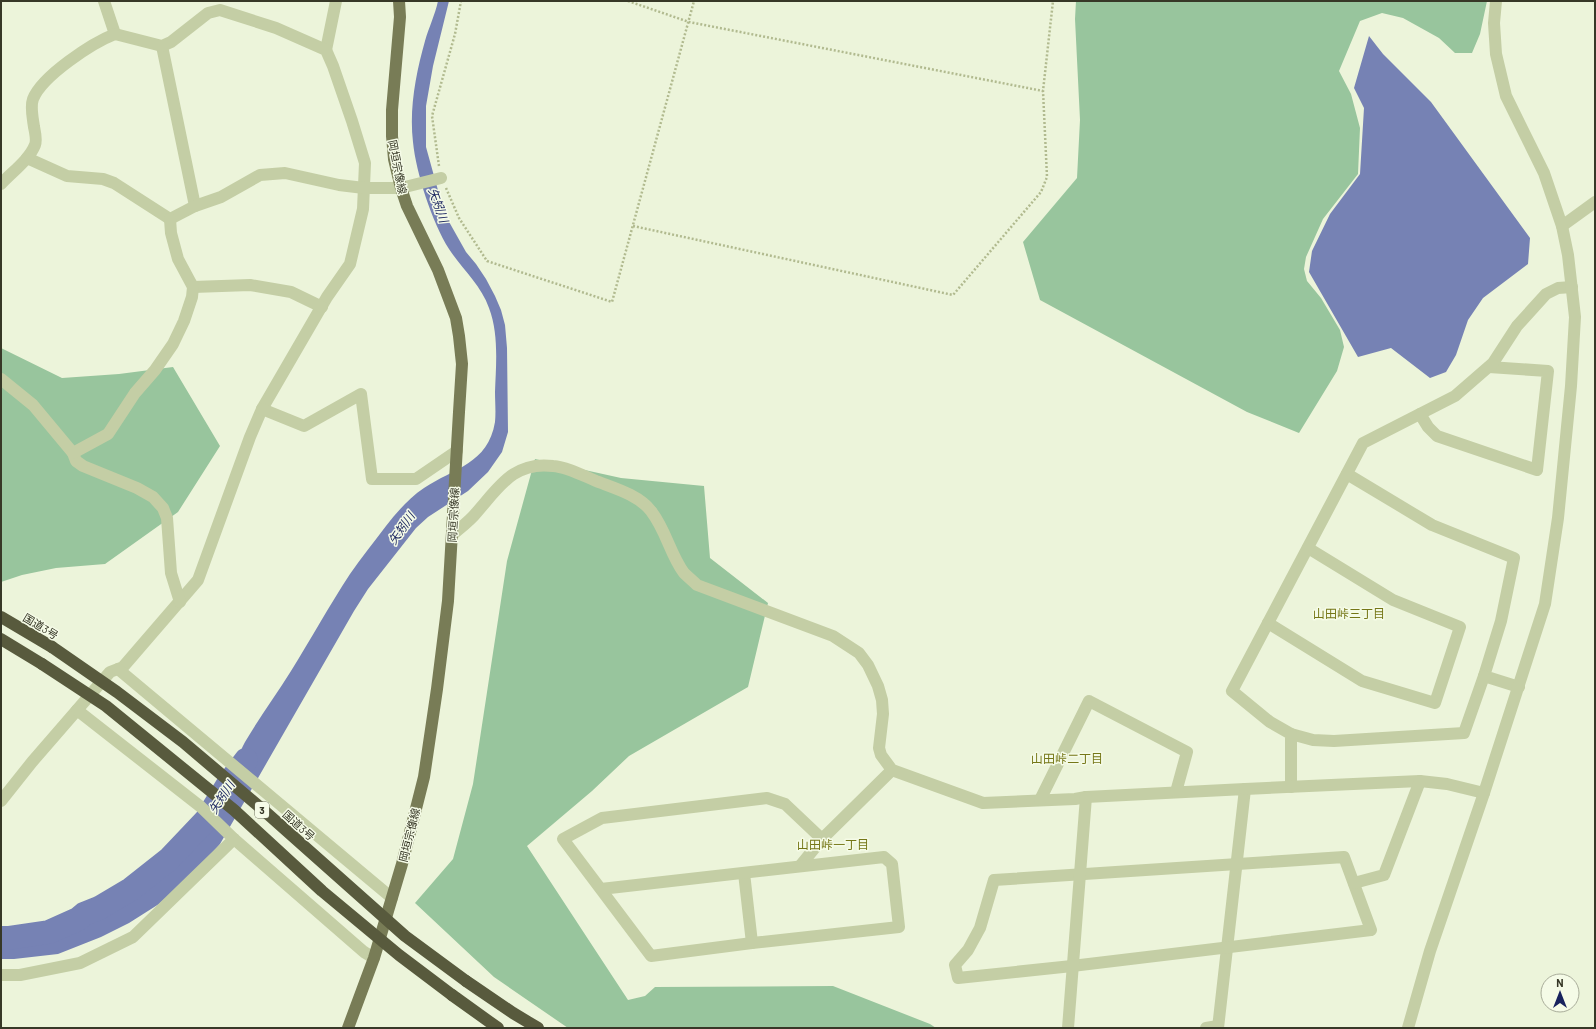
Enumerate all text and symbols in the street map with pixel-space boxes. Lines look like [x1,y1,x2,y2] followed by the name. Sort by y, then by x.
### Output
[386,139,410,195] street label: 岡垣宗像線
[426,186,452,226] water label: 矢矧川
[445,487,461,543] street label: 岡垣宗像線
[385,508,418,547] water label: 矢矧川
[1313,606,1385,620] district label: 山田峠三丁目
[21,610,61,642] street label: 国道3号
[1031,751,1103,765] district label: 山田峠二丁目
[205,776,238,816] water label: 矢矧川
[255,802,269,818] road number: 3
[280,807,318,843] street label: 国道3号
[396,807,422,863] street label: 岡垣宗像線
[797,837,869,851] district label: 山田峠一丁目
[1540,973,1580,1013] north arrow
[1556,976,1564,989] text: N

